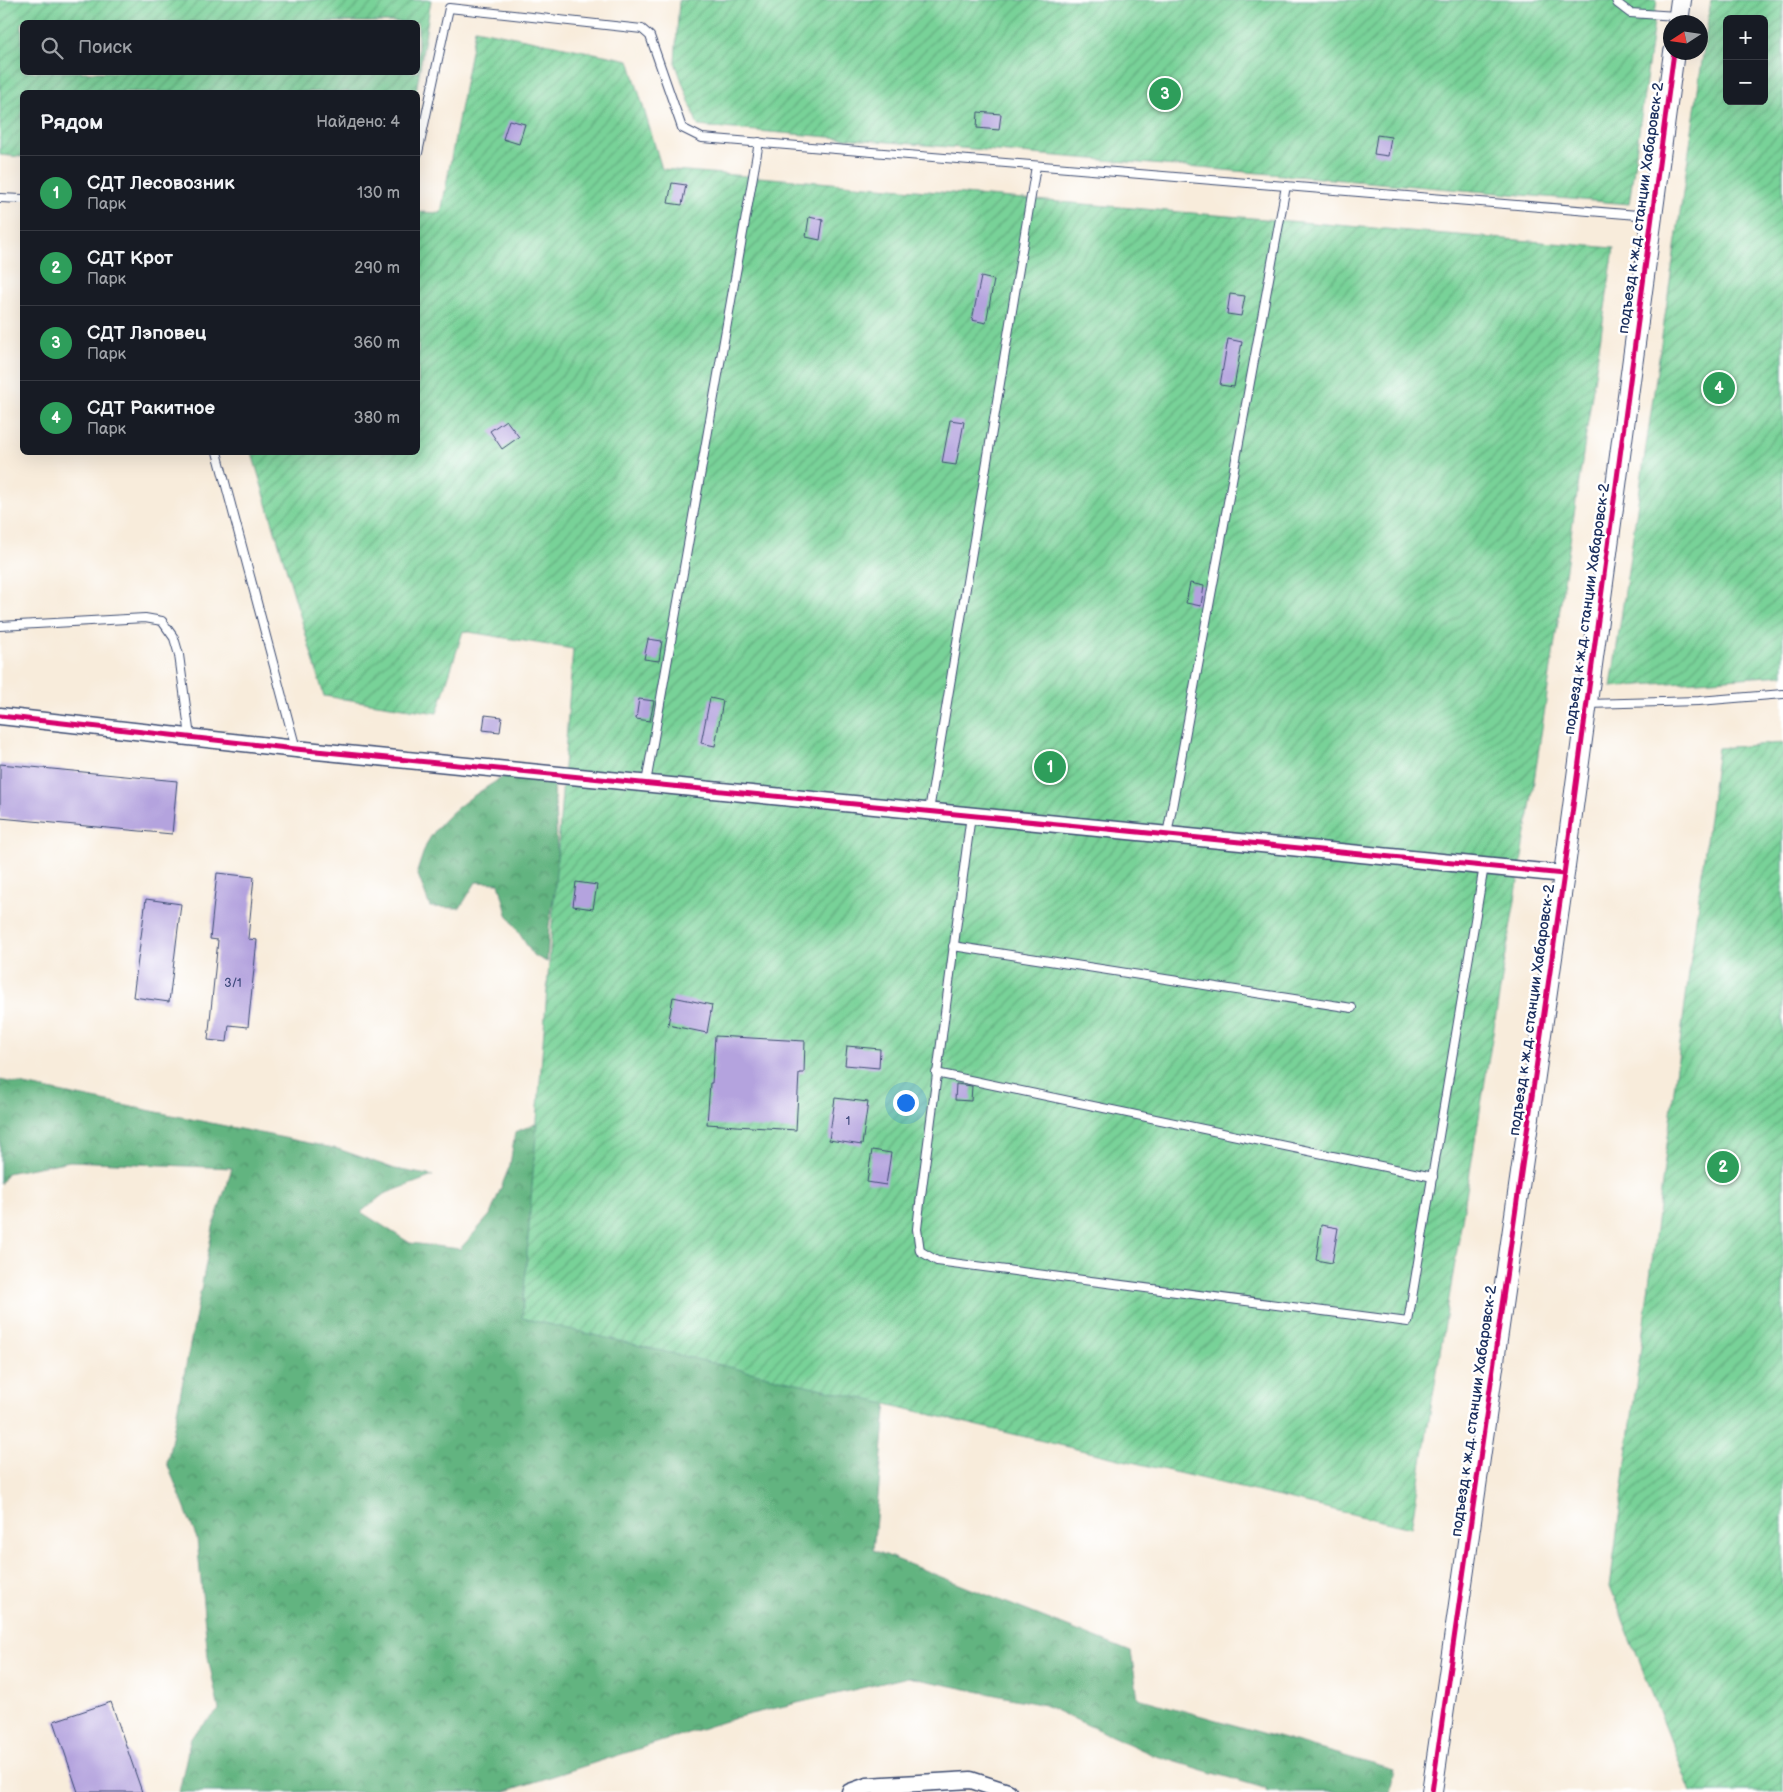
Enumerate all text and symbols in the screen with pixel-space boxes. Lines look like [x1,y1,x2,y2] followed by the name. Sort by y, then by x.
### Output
[1663,15,1708,60] north arrow
[1723,15,1768,105] map controls
[1723,15,1768,60] button: +
[20,20,420,75] search box
[38,34,66,62] icon: search
[78,36,132,59] text: Поиск
[1723,60,1768,105] button: −
[1149,75,1181,113] pin: 3
[1614,81,1668,335] street label: подъезд к ж.д. станции Хабаровск-2
[40,110,103,135] text: Рядом
[316,113,400,132] text: Найдено: 4
[87,172,235,195] text: СДТ Лесовозник
[53,184,59,203] text: 1
[357,184,400,203] text: 130 m
[87,195,126,214] text: Парк
[87,247,173,270] text: СДТ Крот
[51,259,61,278] text: 2
[354,259,400,278] text: 290 m
[87,270,126,289] text: Парк
[87,322,206,345] text: СДТ Лэповец
[51,334,61,353] text: 3
[353,334,400,353] text: 360 m
[87,345,126,364] text: Парк
[1703,369,1735,407] pin: 4
[87,397,215,420] text: СДТ Ракитное
[51,409,61,428] text: 4
[354,409,400,428] text: 380 m
[87,420,126,439] text: Парк
[1560,482,1614,736] street label: подъезд к ж.д. станции Хабаровск-2
[1034,748,1066,786] pin: 1
[1505,883,1559,1137] street label: подъезд к ж.д. станции Хабаровск-2
[224,976,242,991] house number: 3/1
[893,1090,919,1116] your location
[846,1114,850,1129] house number: 1
[1707,1148,1739,1186] pin: 2
[1447,1284,1501,1538] street label: подъезд к ж.д. станции Хабаровск-2

